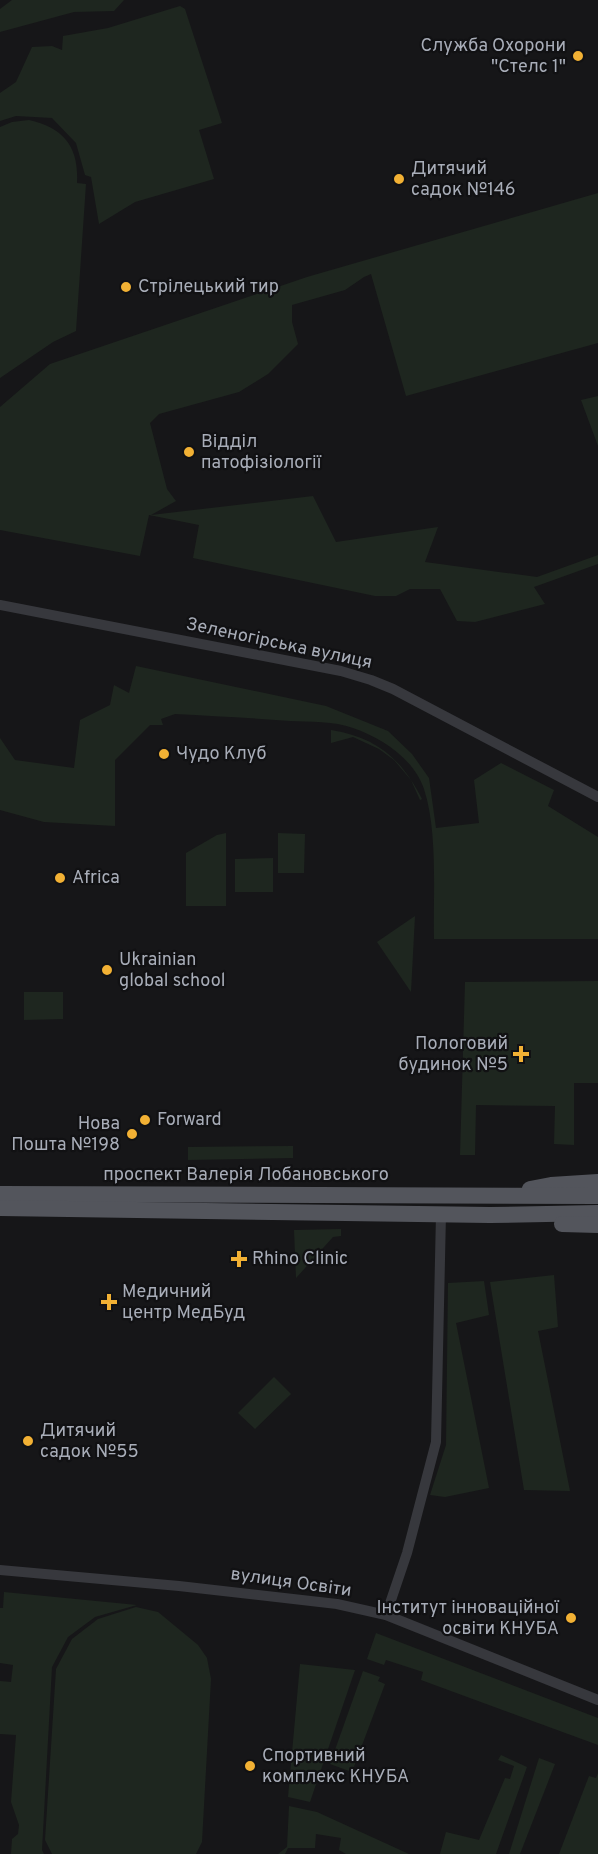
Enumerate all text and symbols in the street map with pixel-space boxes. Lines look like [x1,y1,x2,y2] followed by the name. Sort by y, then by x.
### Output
[421,35,566,79] place label: Служба Охорони "Стелс 1"
[571,49,585,63] marker: Служба Охорони "Стелс 1"
[411,158,516,202] place label: Дитячий садок №146
[392,172,406,186] marker: Дитячий садок №146
[138,276,279,299] place label: Стрілецький тир
[119,280,133,294] marker: Стрілецький тир
[201,431,322,475] place label: Відділ патофізіології
[182,445,196,459] marker: Відділ патофізіології
[184,613,374,675] street label: Зеленогірська вулиця
[176,743,267,766] place label: Чудо Клуб
[157,747,171,761] marker: Чудо Клуб
[72,867,120,890] place label: Africa
[53,871,67,885] marker: Africa
[119,949,225,993] place label: Ukrainian global school
[100,963,114,977] marker: Ukrainian global school
[399,1033,508,1077] place label: Пологовий будинок №5
[512,1045,530,1063] marker: Пологовий будинок №5
[157,1109,222,1132] place label: Forward
[11,1113,120,1157] place label: Нова Пошта №198
[138,1113,152,1127] marker: Forward
[125,1127,139,1141] marker: Нова Пошта №198
[103,1164,389,1187] street label: проспект Валерія Лобановського
[252,1248,348,1271] place label: Rhino Clinic
[230,1250,248,1268] marker: Rhino Clinic
[122,1281,245,1325] place label: Медичний центр МедБуд
[100,1293,118,1311] marker: Медичний центр МедБуд
[40,1420,139,1464] place label: Дитячий садок №55
[21,1434,35,1448] marker: Дитячий садок №55
[229,1563,353,1603] street label: вулиця Освіти
[377,1597,559,1641] place label: Інститут інноваційної освіти КНУБА
[564,1611,578,1625] marker: Інститут інноваційної освіти КНУБА
[262,1745,409,1789] place label: Спортивний комплекс КНУБА
[243,1759,257,1773] marker: Спортивний комплекс КНУБА

